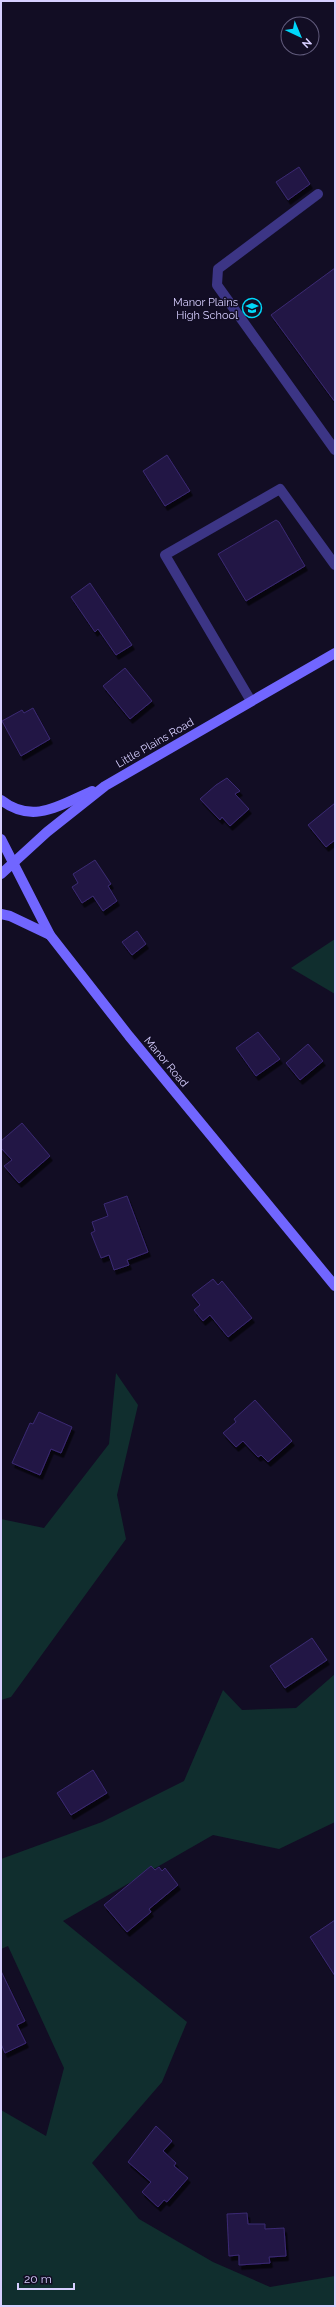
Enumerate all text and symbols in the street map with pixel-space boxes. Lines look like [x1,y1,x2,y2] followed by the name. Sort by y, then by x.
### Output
[280,16,320,56] north arrow
[299,35,314,50] text: N
[173,296,238,322] place label: Manor Plains High School
[241,297,263,319] school or university icon: Manor Plains High School
[114,715,196,771] street label: Little Plains Road
[141,1034,191,1090] street label: Manor Road
[18,2265,74,2291] scale bar
[24,2272,52,2286] text: 20 m

